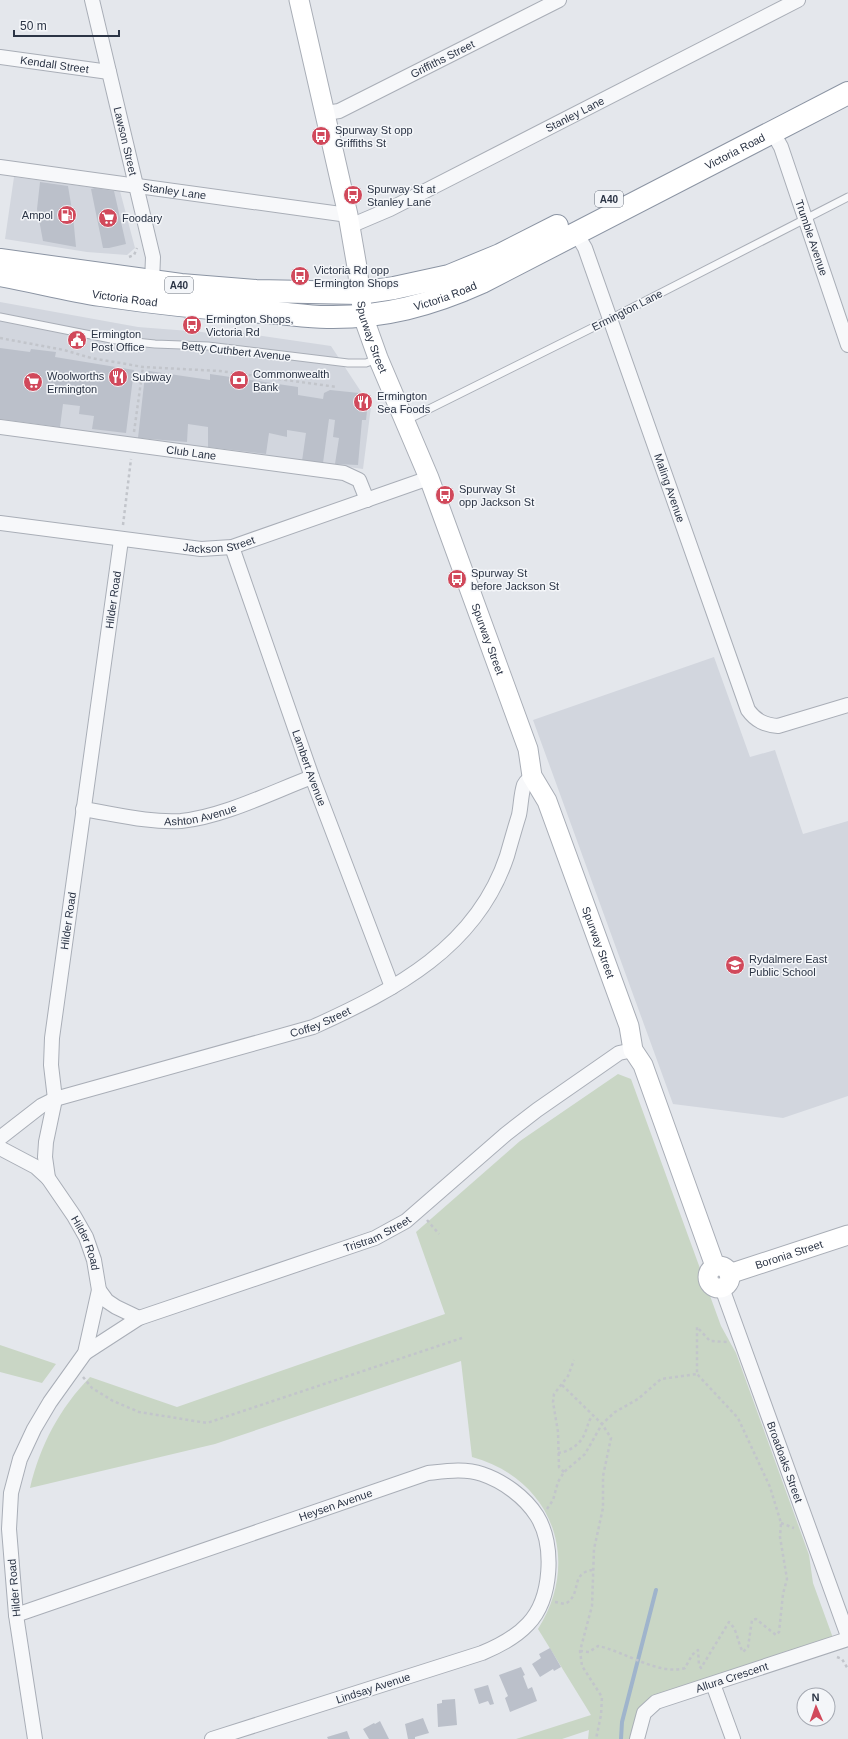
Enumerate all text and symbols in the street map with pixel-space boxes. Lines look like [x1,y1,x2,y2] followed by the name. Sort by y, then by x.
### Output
[14,12,119,38] scale bar
[20,19,47,33] text: 50 m
[408,38,476,80] street label: Griffiths Street
[19,54,90,75] street label: Kendall Street
[543,94,606,134] street label: Stanley Lane
[112,105,139,177] street label: Lawson Street
[335,124,413,149] place label: Spurway St opp Griffiths St
[310,125,332,147] bus stop icon: Spurway St opp Griffiths St
[703,131,767,172] street label: Victoria Road
[142,181,207,201] street label: Stanley Lane
[367,183,435,208] place label: Spurway St at Stanley Lane
[342,184,364,206] bus stop icon: Spurway St at Stanley Lane
[595,191,623,207] road number: A40
[793,198,830,277] street label: Trumble Avenue
[56,204,78,226] fuel station icon: Ampol
[97,207,119,229] supermarket icon: Foodary
[22,209,53,221] place label: Ampol
[122,212,163,224] place label: Foodary
[314,264,399,289] place label: Victoria Rd opp Ermington Shops
[289,265,311,287] bus stop icon: Victoria Rd opp Ermington Shops
[165,277,193,293] road number: A40
[412,279,478,312] street label: Victoria Road
[590,287,664,333] street label: Ermington Lane
[91,288,158,309] street label: Victoria Road
[355,300,390,375] street label: Spurway Street
[206,313,293,338] place label: Ermington Shops, Victoria Rd
[181,314,203,336] bus stop icon: Ermington Shops, Victoria Rd
[91,328,145,353] place label: Ermington Post Office
[66,329,88,351] public building icon: Ermington Post Office
[181,339,291,363] street label: Betty Cuthbert Avenue
[107,366,129,388] restaurant icon: Subway
[253,368,329,393] place label: Commonwealth Bank
[228,369,250,391] bank icon: Commonwealth Bank
[47,370,105,395] place label: Woolworths Ermington
[22,371,44,393] supermarket icon: Woolworths Ermington
[132,371,172,383] place label: Subway
[377,390,431,415] place label: Ermington Sea Foods
[352,391,374,413] restaurant icon: Ermington Sea Foods
[166,443,217,462] street label: Club Lane
[652,452,687,524] street label: Maling Avenue
[459,483,534,508] place label: Spurway St opp Jackson St
[434,484,456,506] bus stop icon: Spurway St opp Jackson St
[182,534,256,555] street label: Jackson Street
[471,567,559,592] place label: Spurway St before Jackson St
[446,568,468,590] bus stop icon: Spurway St before Jackson St
[103,570,123,630] street label: Hilder Road
[469,602,506,676] street label: Spurway Street
[290,728,328,808] street label: Lambert Avenue
[164,802,238,827] street label: Ashton Avenue
[58,891,78,951] street label: Hilder Road
[580,905,617,980] street label: Spurway Street
[749,953,827,978] place label: Rydalmere East Public School
[724,954,746,976] school or university icon: Rydalmere East Public School
[289,1004,352,1039] street label: Coffey Street
[69,1214,102,1271] street label: Hilder Road
[342,1214,413,1254] street label: Tristram Street
[754,1238,824,1271] street label: Boronia Street
[765,1420,805,1504] street label: Broadoaks Street
[297,1487,374,1523] street label: Heysen Avenue
[5,1559,23,1617] street label: Hilder Road
[694,1660,769,1695] street label: Allura Crescent
[334,1670,412,1706] street label: Lindsay Avenue
[796,1687,836,1727] north arrow
[811,1691,820,1703] text: N

